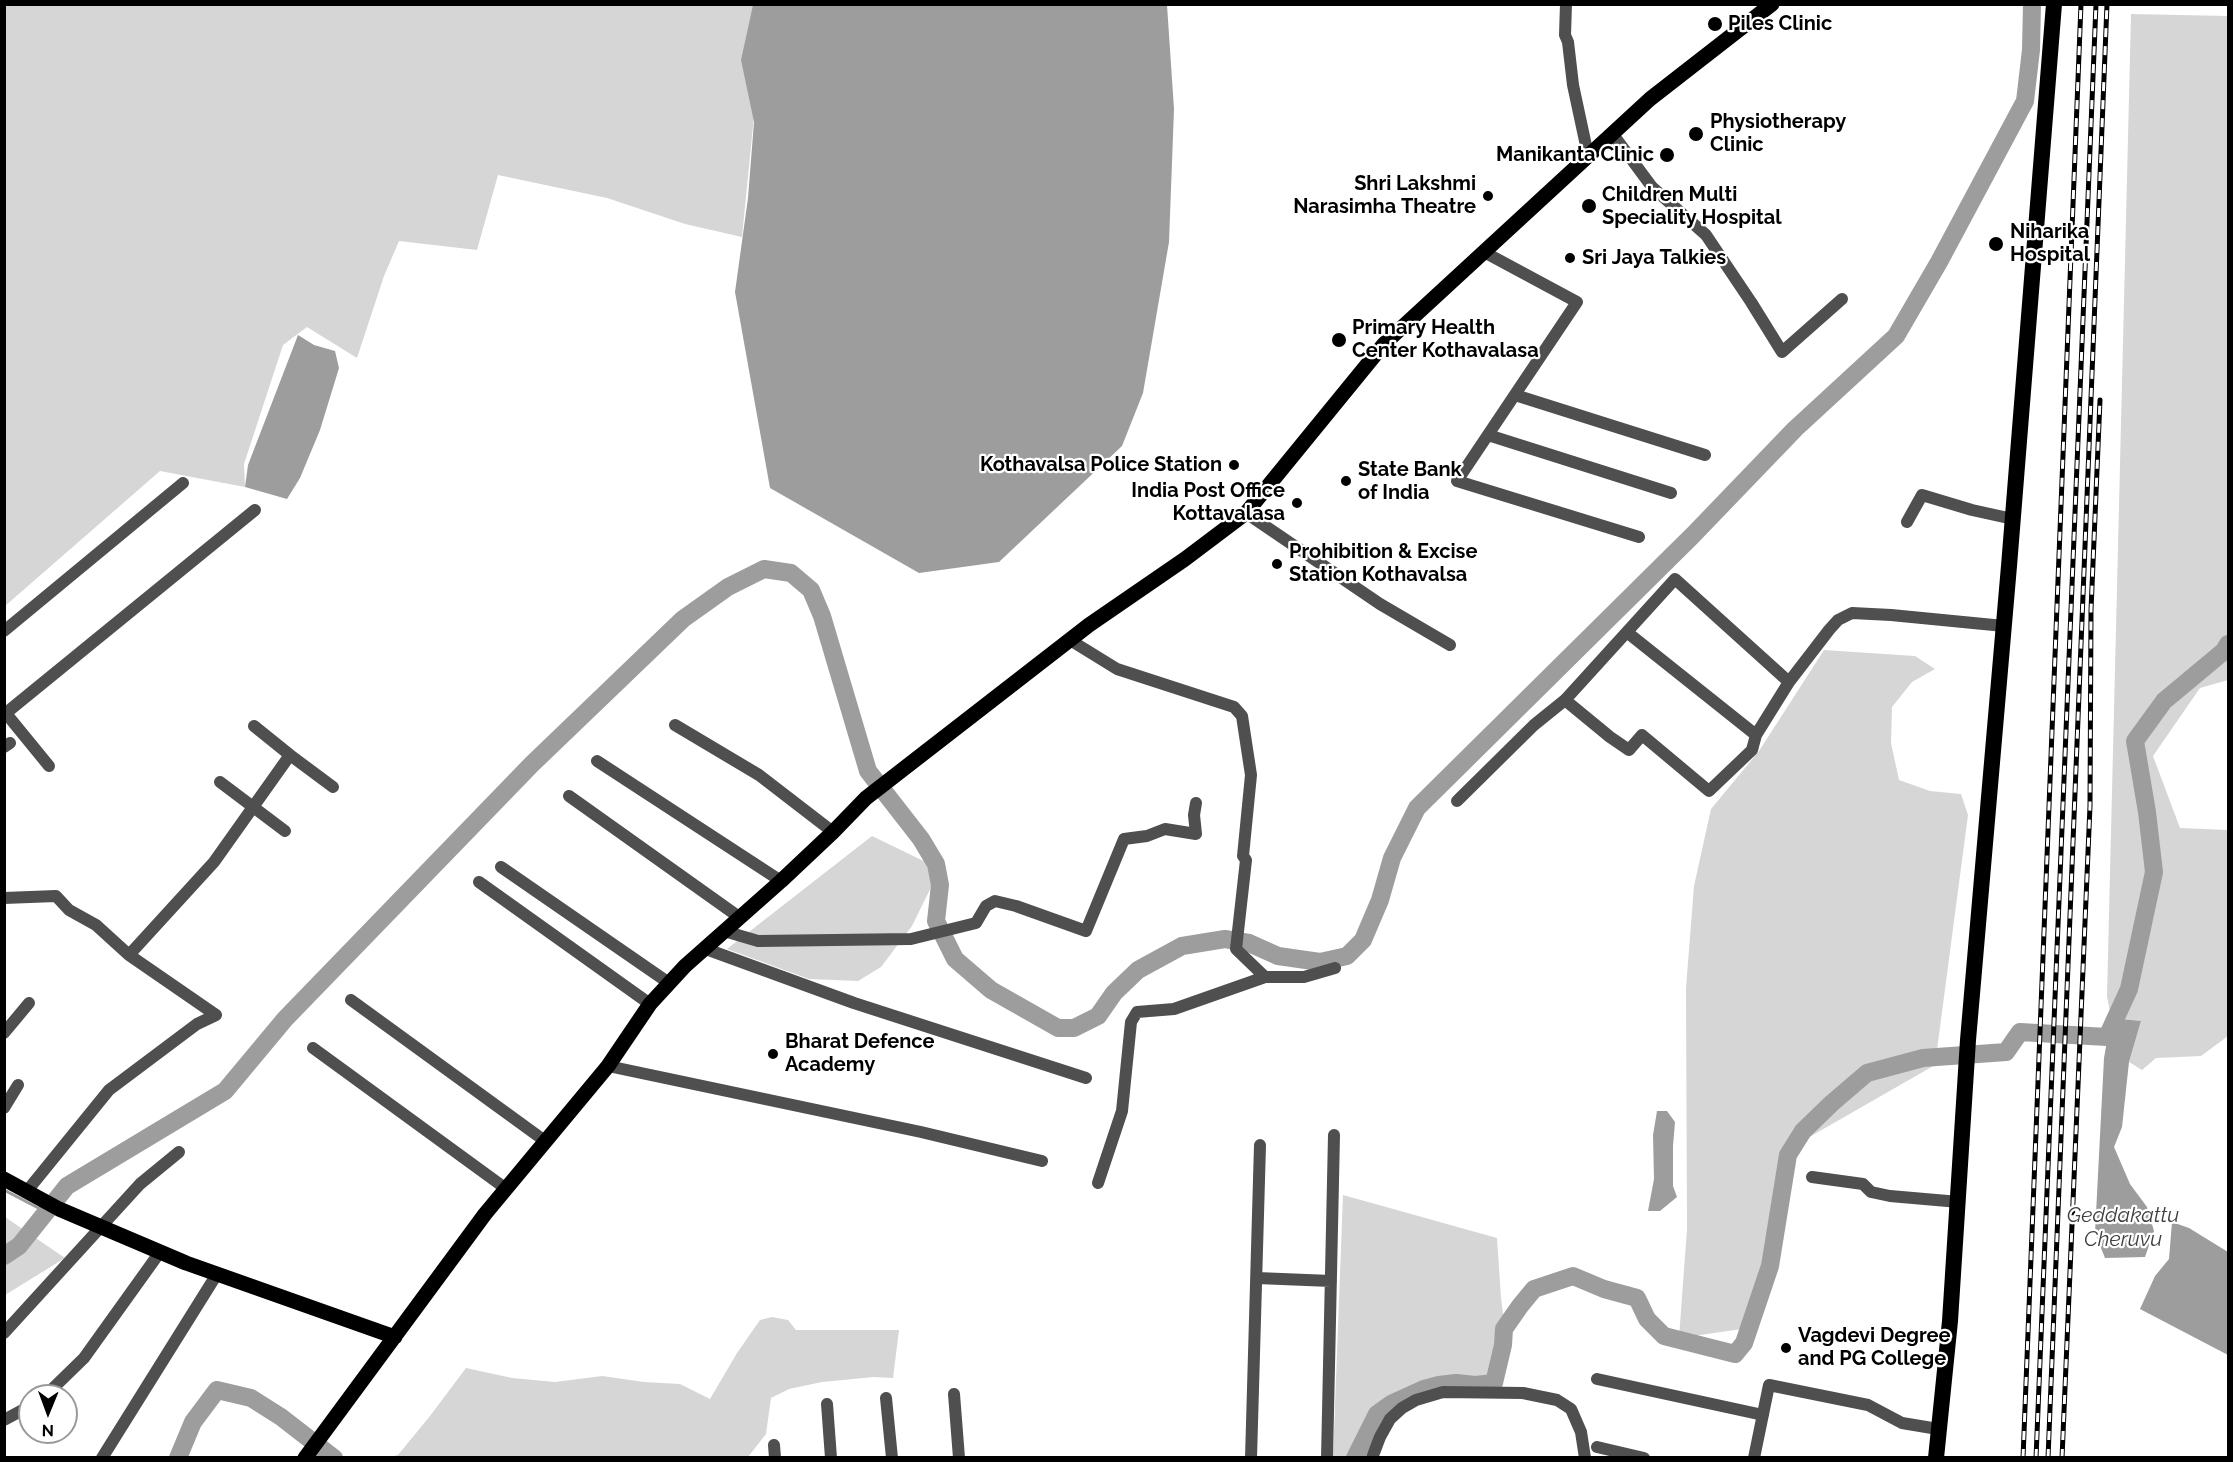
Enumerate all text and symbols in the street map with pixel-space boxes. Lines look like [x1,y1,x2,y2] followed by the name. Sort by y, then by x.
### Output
[1728,12,1832,36] place label: Piles Clinic
[1706,15,1724,33] marker: Piles Clinic
[1710,110,1846,157] place label: Physiotherapy Clinic
[1687,125,1705,143] marker: Physiotherapy Clinic
[1496,143,1654,167] place label: Manikanta Clinic
[1658,146,1676,164] marker: Manikanta Clinic
[1293,172,1476,219] place label: Shri Lakshmi Narasimha Theatre
[1602,183,1782,230] place label: Children Multi Speciality Hospital
[1481,189,1495,203] marker: Shri Lakshmi Narasimha Theatre
[1580,197,1598,215] marker: Children Multi Speciality Hospital
[2010,220,2090,267] place label: Niharika Hospital
[1987,235,2005,253] marker: Niharika Hospital
[1582,246,1726,270] place label: Sri Jaya Talkies
[1563,251,1577,265] marker: Sri Jaya Talkies
[1352,316,1539,363] place label: Primary Health Center Kothavalasa
[1330,331,1348,349] marker: Primary Health Center Kothavalasa
[980,453,1222,477] place label: Kothavalsa Police Station
[1227,458,1241,472] marker: Kothavalsa Police Station
[1358,458,1462,505] place label: State Bank of India
[1339,474,1353,488] marker: State Bank of India
[1131,479,1285,526] place label: India Post Office Kottavalasa
[1290,496,1304,510] marker: India Post Office Kottavalasa
[1289,540,1477,587] place label: Prohibition & Excise Station Kothavalsa
[1270,557,1284,571] marker: Prohibition & Excise Station Kothavalsa
[785,1030,934,1077] place label: Bharat Defence Academy
[766,1047,780,1061] marker: Bharat Defence Academy
[2067,1203,2179,1253] water label: Geddakattu Cheruvu
[1798,1324,1951,1371] place label: Vagdevi Degree and PG College
[1779,1341,1793,1355] marker: Vagdevi Degree and PG College
[18,1384,78,1444] north arrow
[41,1421,54,1440] text: N

